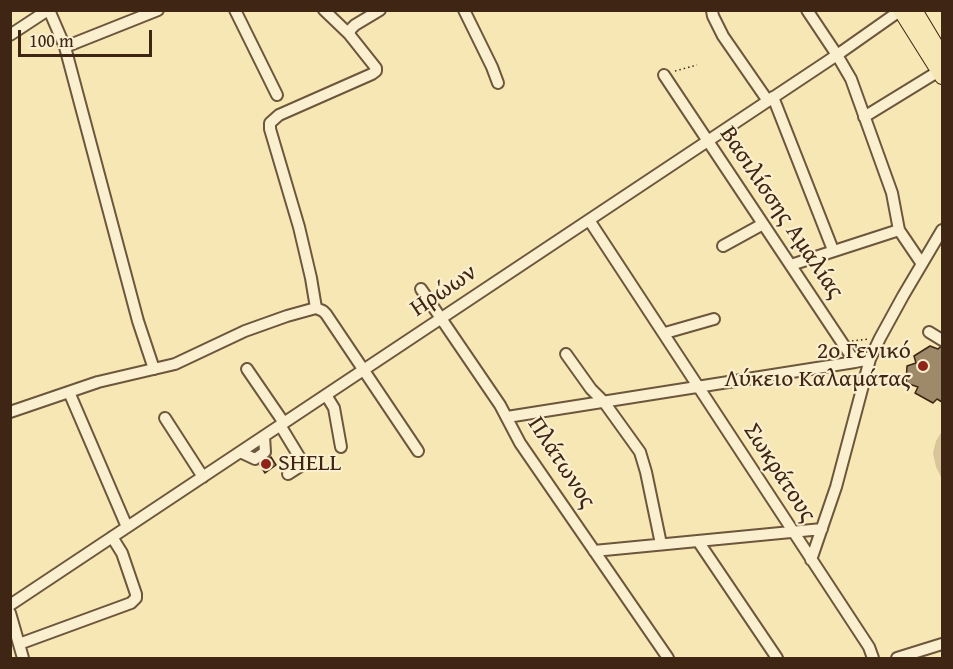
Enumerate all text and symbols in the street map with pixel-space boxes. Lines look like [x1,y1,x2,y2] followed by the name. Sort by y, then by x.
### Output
[21,18,154,56] scale bar
[29,27,74,54] text: 100 m
[713,121,849,305] street label: Βασιλίσσης Αμαλίας
[405,258,483,324] street label: Ηρώων
[724,338,911,394] place label: 2ο Γενικό Λύκειο Καλαμάτας
[916,359,930,373] marker: 2ο Γενικό Λύκειο Καλαμάτας
[521,412,601,514] street label: Πλάτωνος
[736,418,822,528] street label: Σωκράτους
[278,450,341,478] place label: SHELL
[259,457,273,471] marker: SHELL

